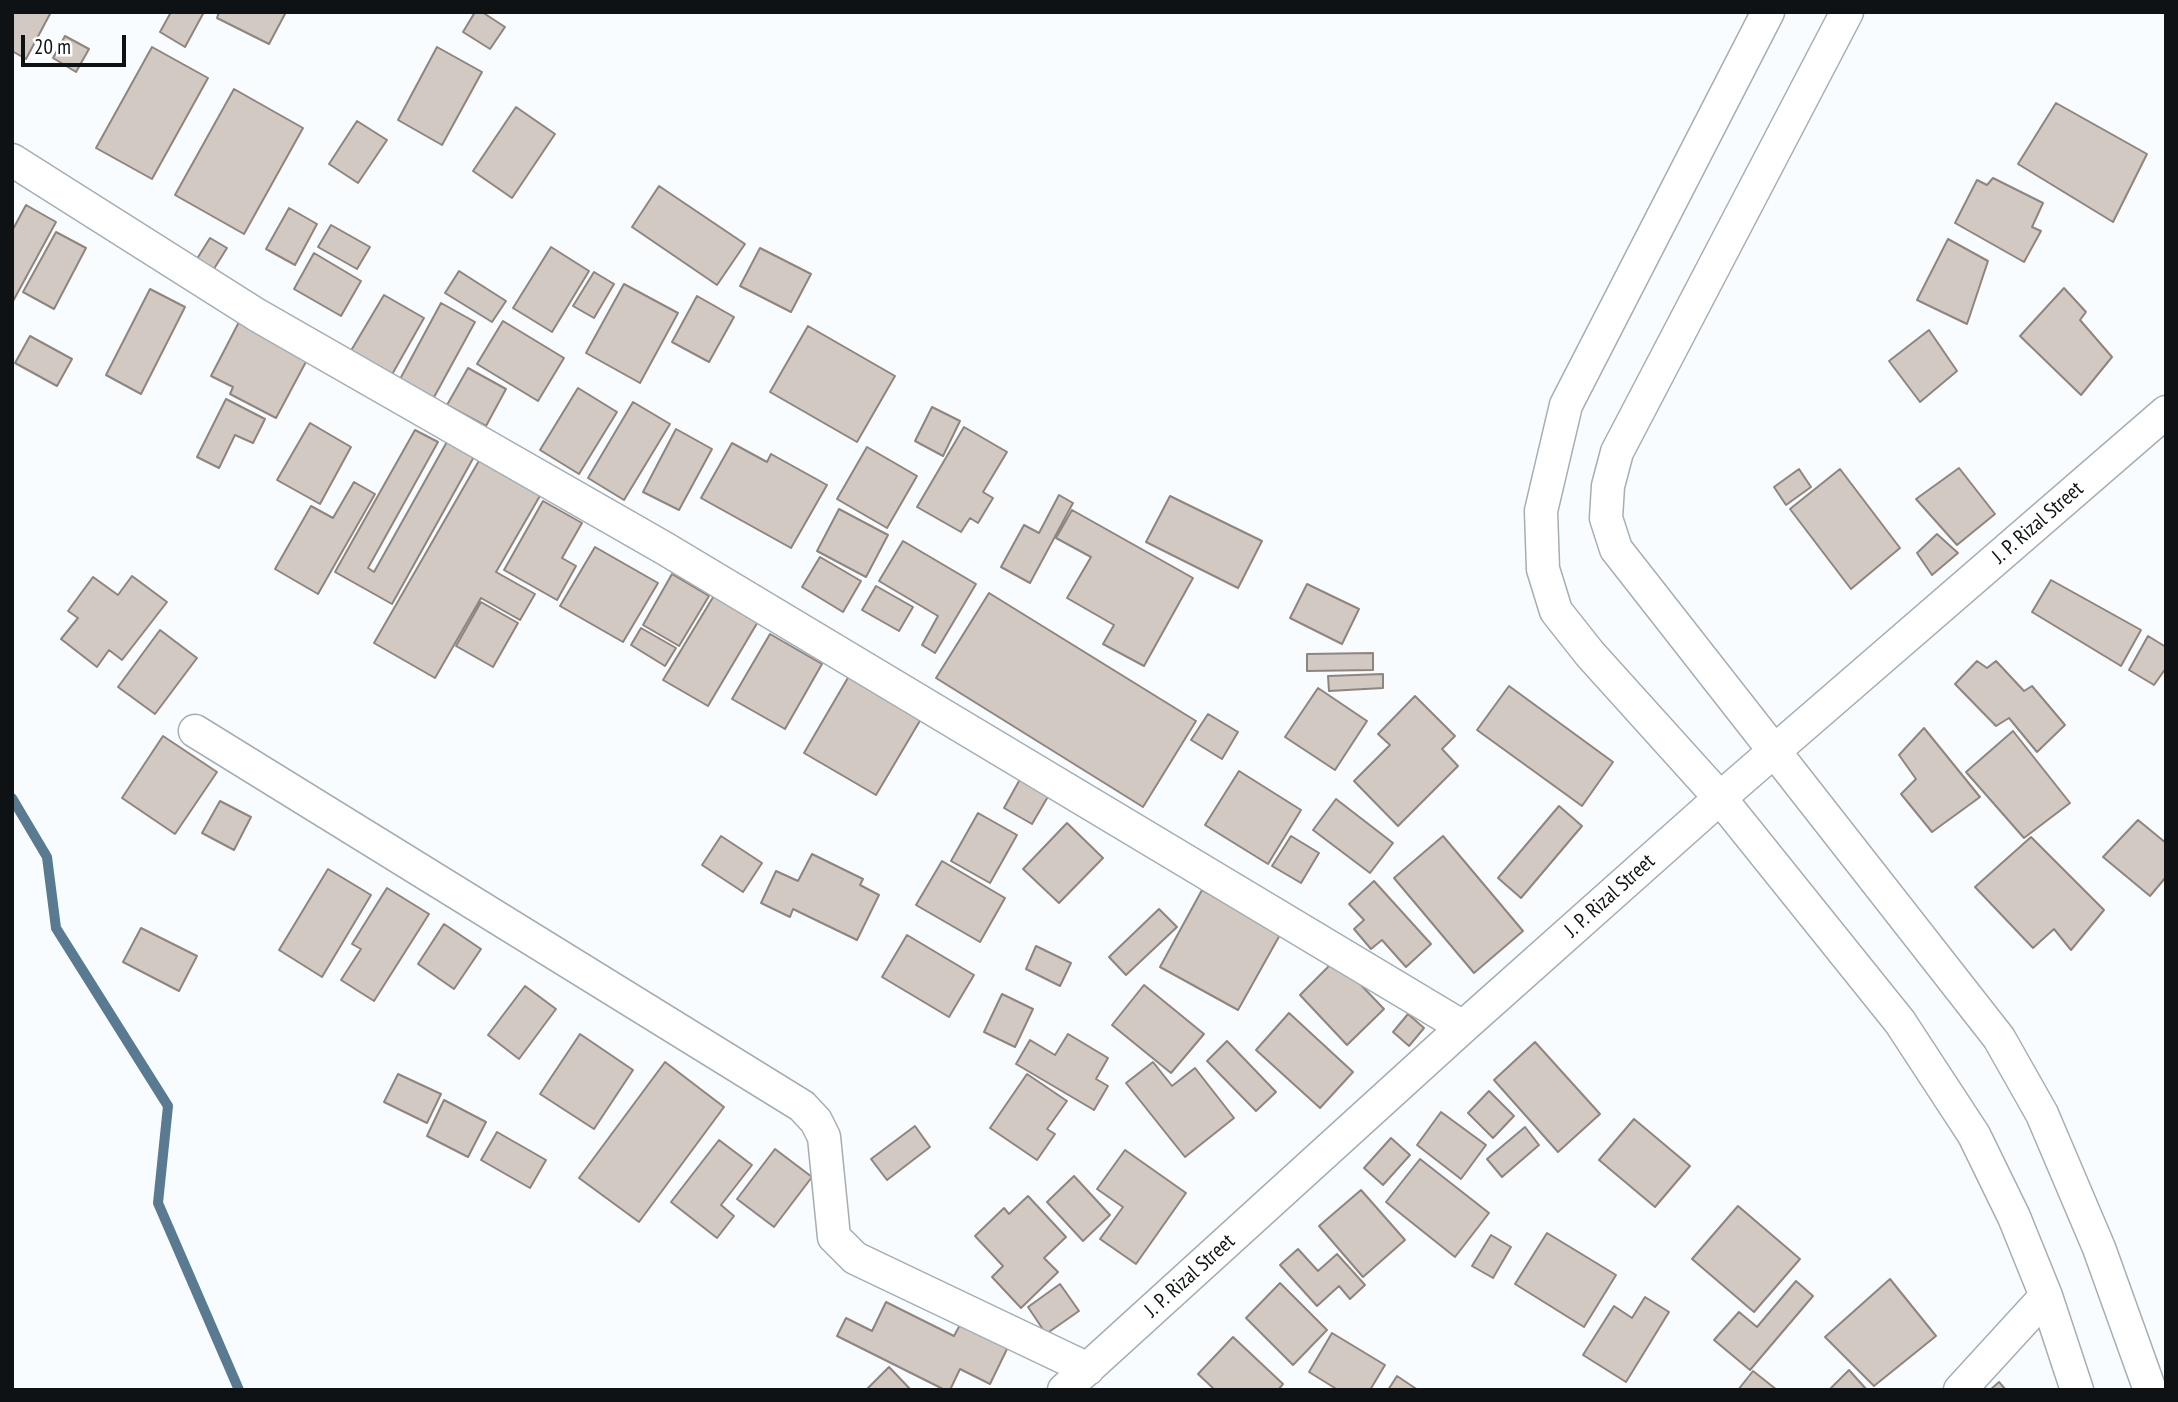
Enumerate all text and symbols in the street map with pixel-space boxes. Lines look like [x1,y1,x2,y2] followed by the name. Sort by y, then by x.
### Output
[24,21,130,65] scale bar
[34,33,71,60] text: 20 m
[1987,477,2089,569] street label: J. P. Rizal Street
[1560,849,1660,943] street label: J. P. Rizal Street
[1140,1229,1240,1323] street label: J. P. Rizal Street

